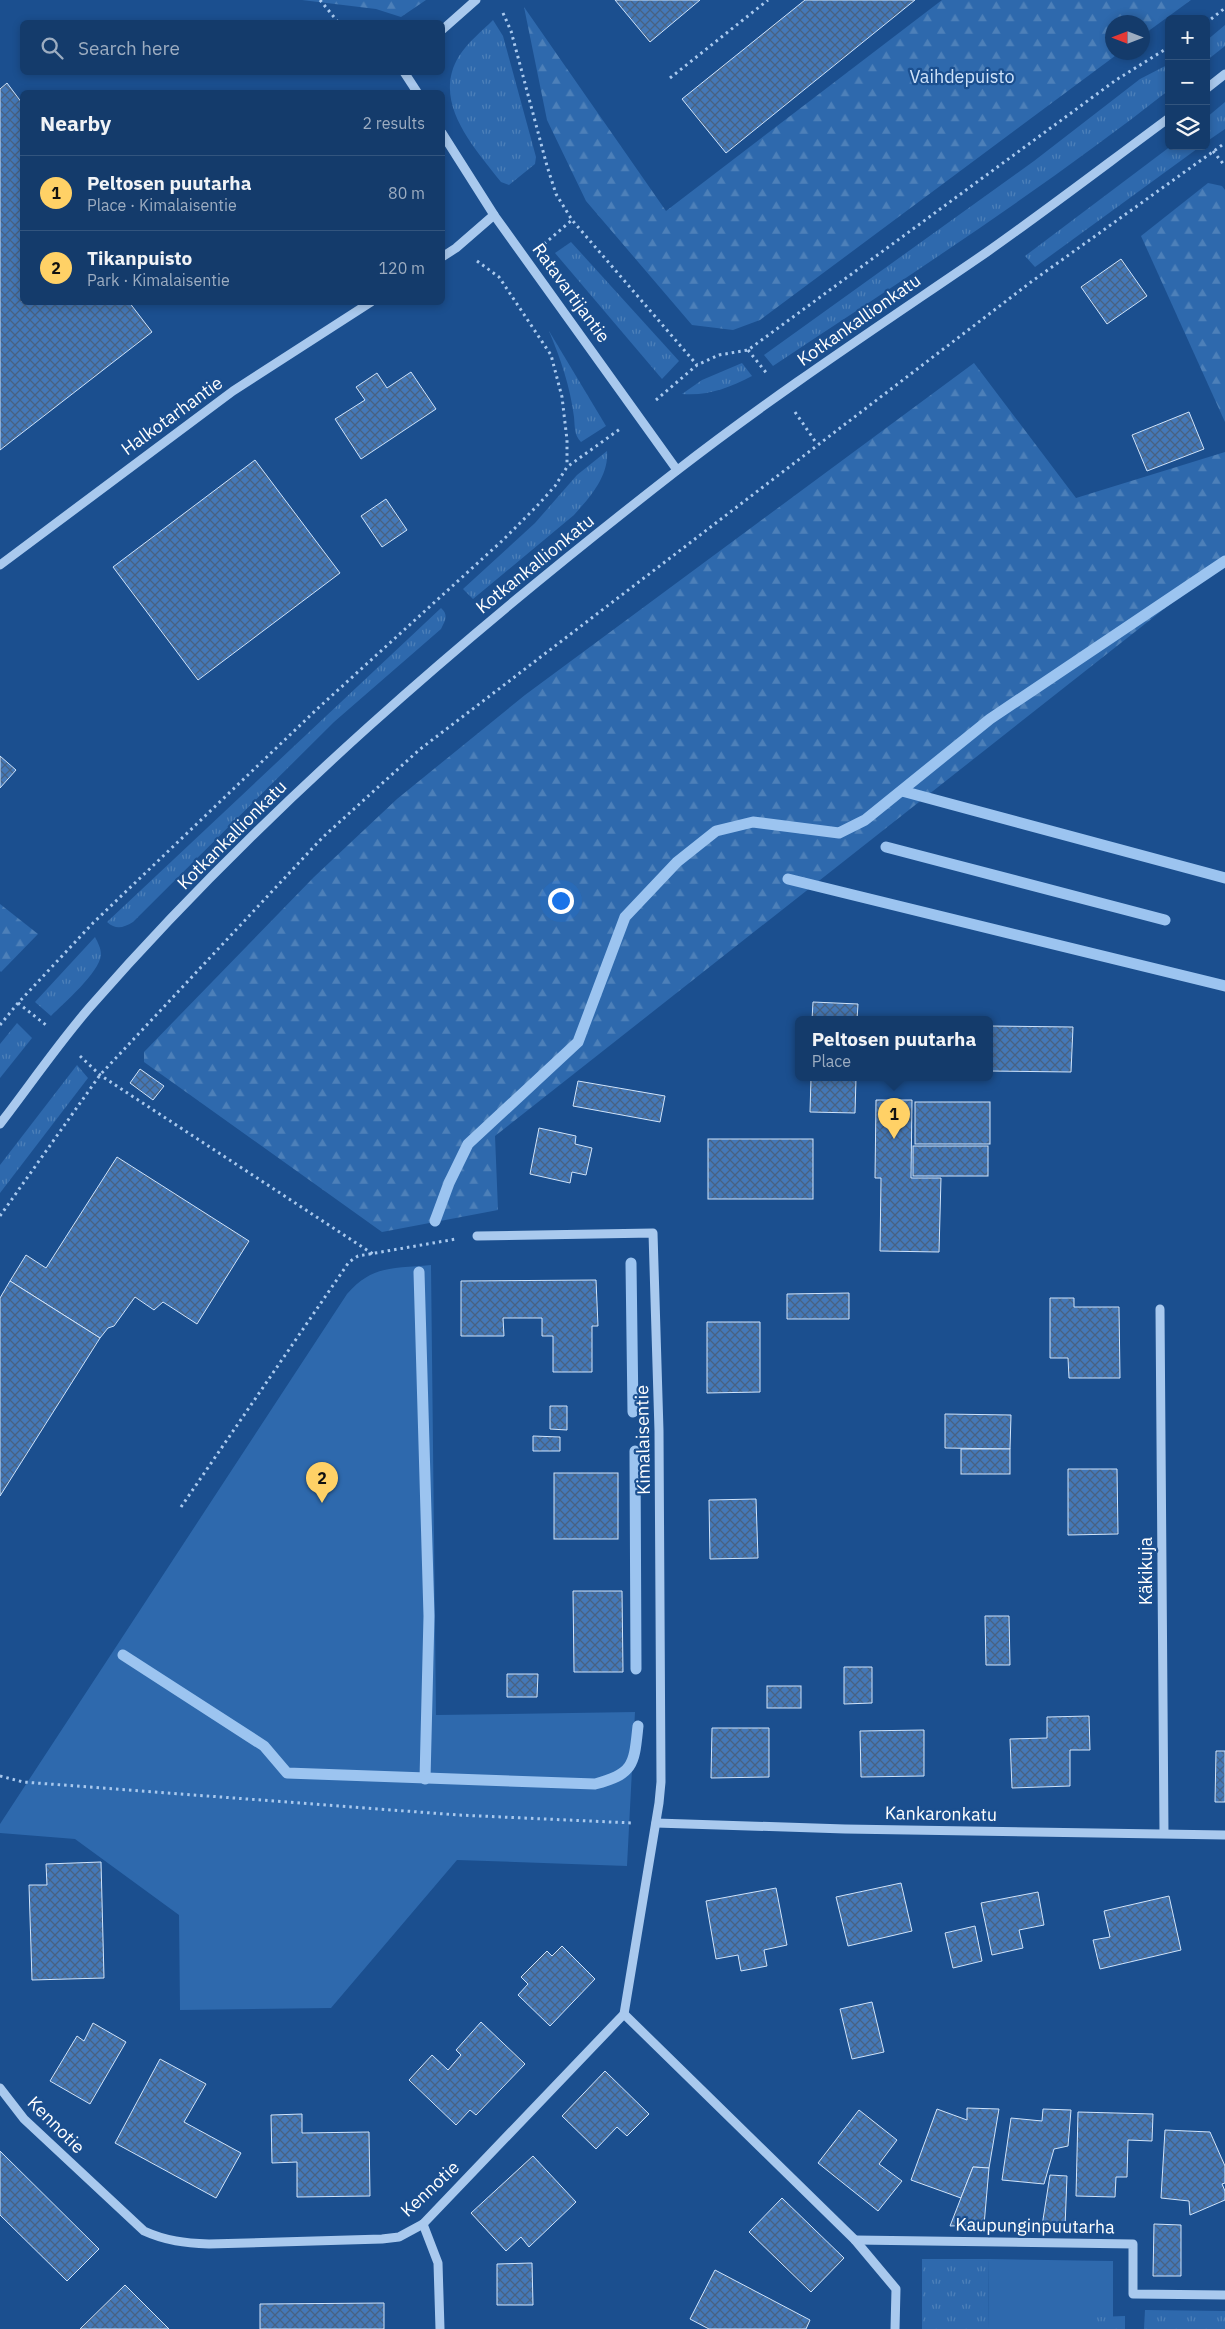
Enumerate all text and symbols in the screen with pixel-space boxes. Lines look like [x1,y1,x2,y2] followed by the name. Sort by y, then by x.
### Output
[1105,15,1150,60] north arrow
[1165,15,1210,150] map controls
[1165,15,1210,60] button: +
[20,20,445,75] search box
[38,34,66,62] icon: search
[78,36,180,60] text: Search here
[1165,60,1210,105] button: −
[909,65,1015,88] park label: Vaihdepuisto
[1165,105,1210,150] button: layers
[40,109,111,137] text: Nearby
[362,113,425,133] text: 2 results
[87,171,252,195] text: Peltosen puutarha
[51,183,61,203] text: 1
[388,183,425,203] text: 80 m
[87,195,237,215] text: Place · Kimalaisentie
[528,238,615,347] street label: Ratavartijantie
[87,246,192,270] text: Tikanpuisto
[51,258,61,278] text: 2
[378,258,425,278] text: 120 m
[792,268,925,371] street label: Kotkankallionkatu
[87,270,230,290] text: Park · Kimalaisentie
[116,371,227,460] street label: Halkotarhantie
[471,509,599,618] street label: Kotkankallionkatu
[172,775,291,894] street label: Kotkankallionkatu
[548,888,574,914] your location
[795,1016,993,1081] popup
[812,1027,976,1051] text: Peltosen puutarha
[812,1051,851,1071] text: Place
[878,1098,910,1139] pin: 1
[630,1385,655,1495] street label: Kimalaisentie
[306,1462,338,1503] pin: 2
[1134,1536,1157,1605] street label: Käkikuja
[885,1801,997,1826] street label: Kankaronkatu
[23,2091,90,2158] street label: Kennotie
[395,2156,464,2222] street label: Kennotie
[955,2213,1115,2238] street label: Kaupunginpuutarha

